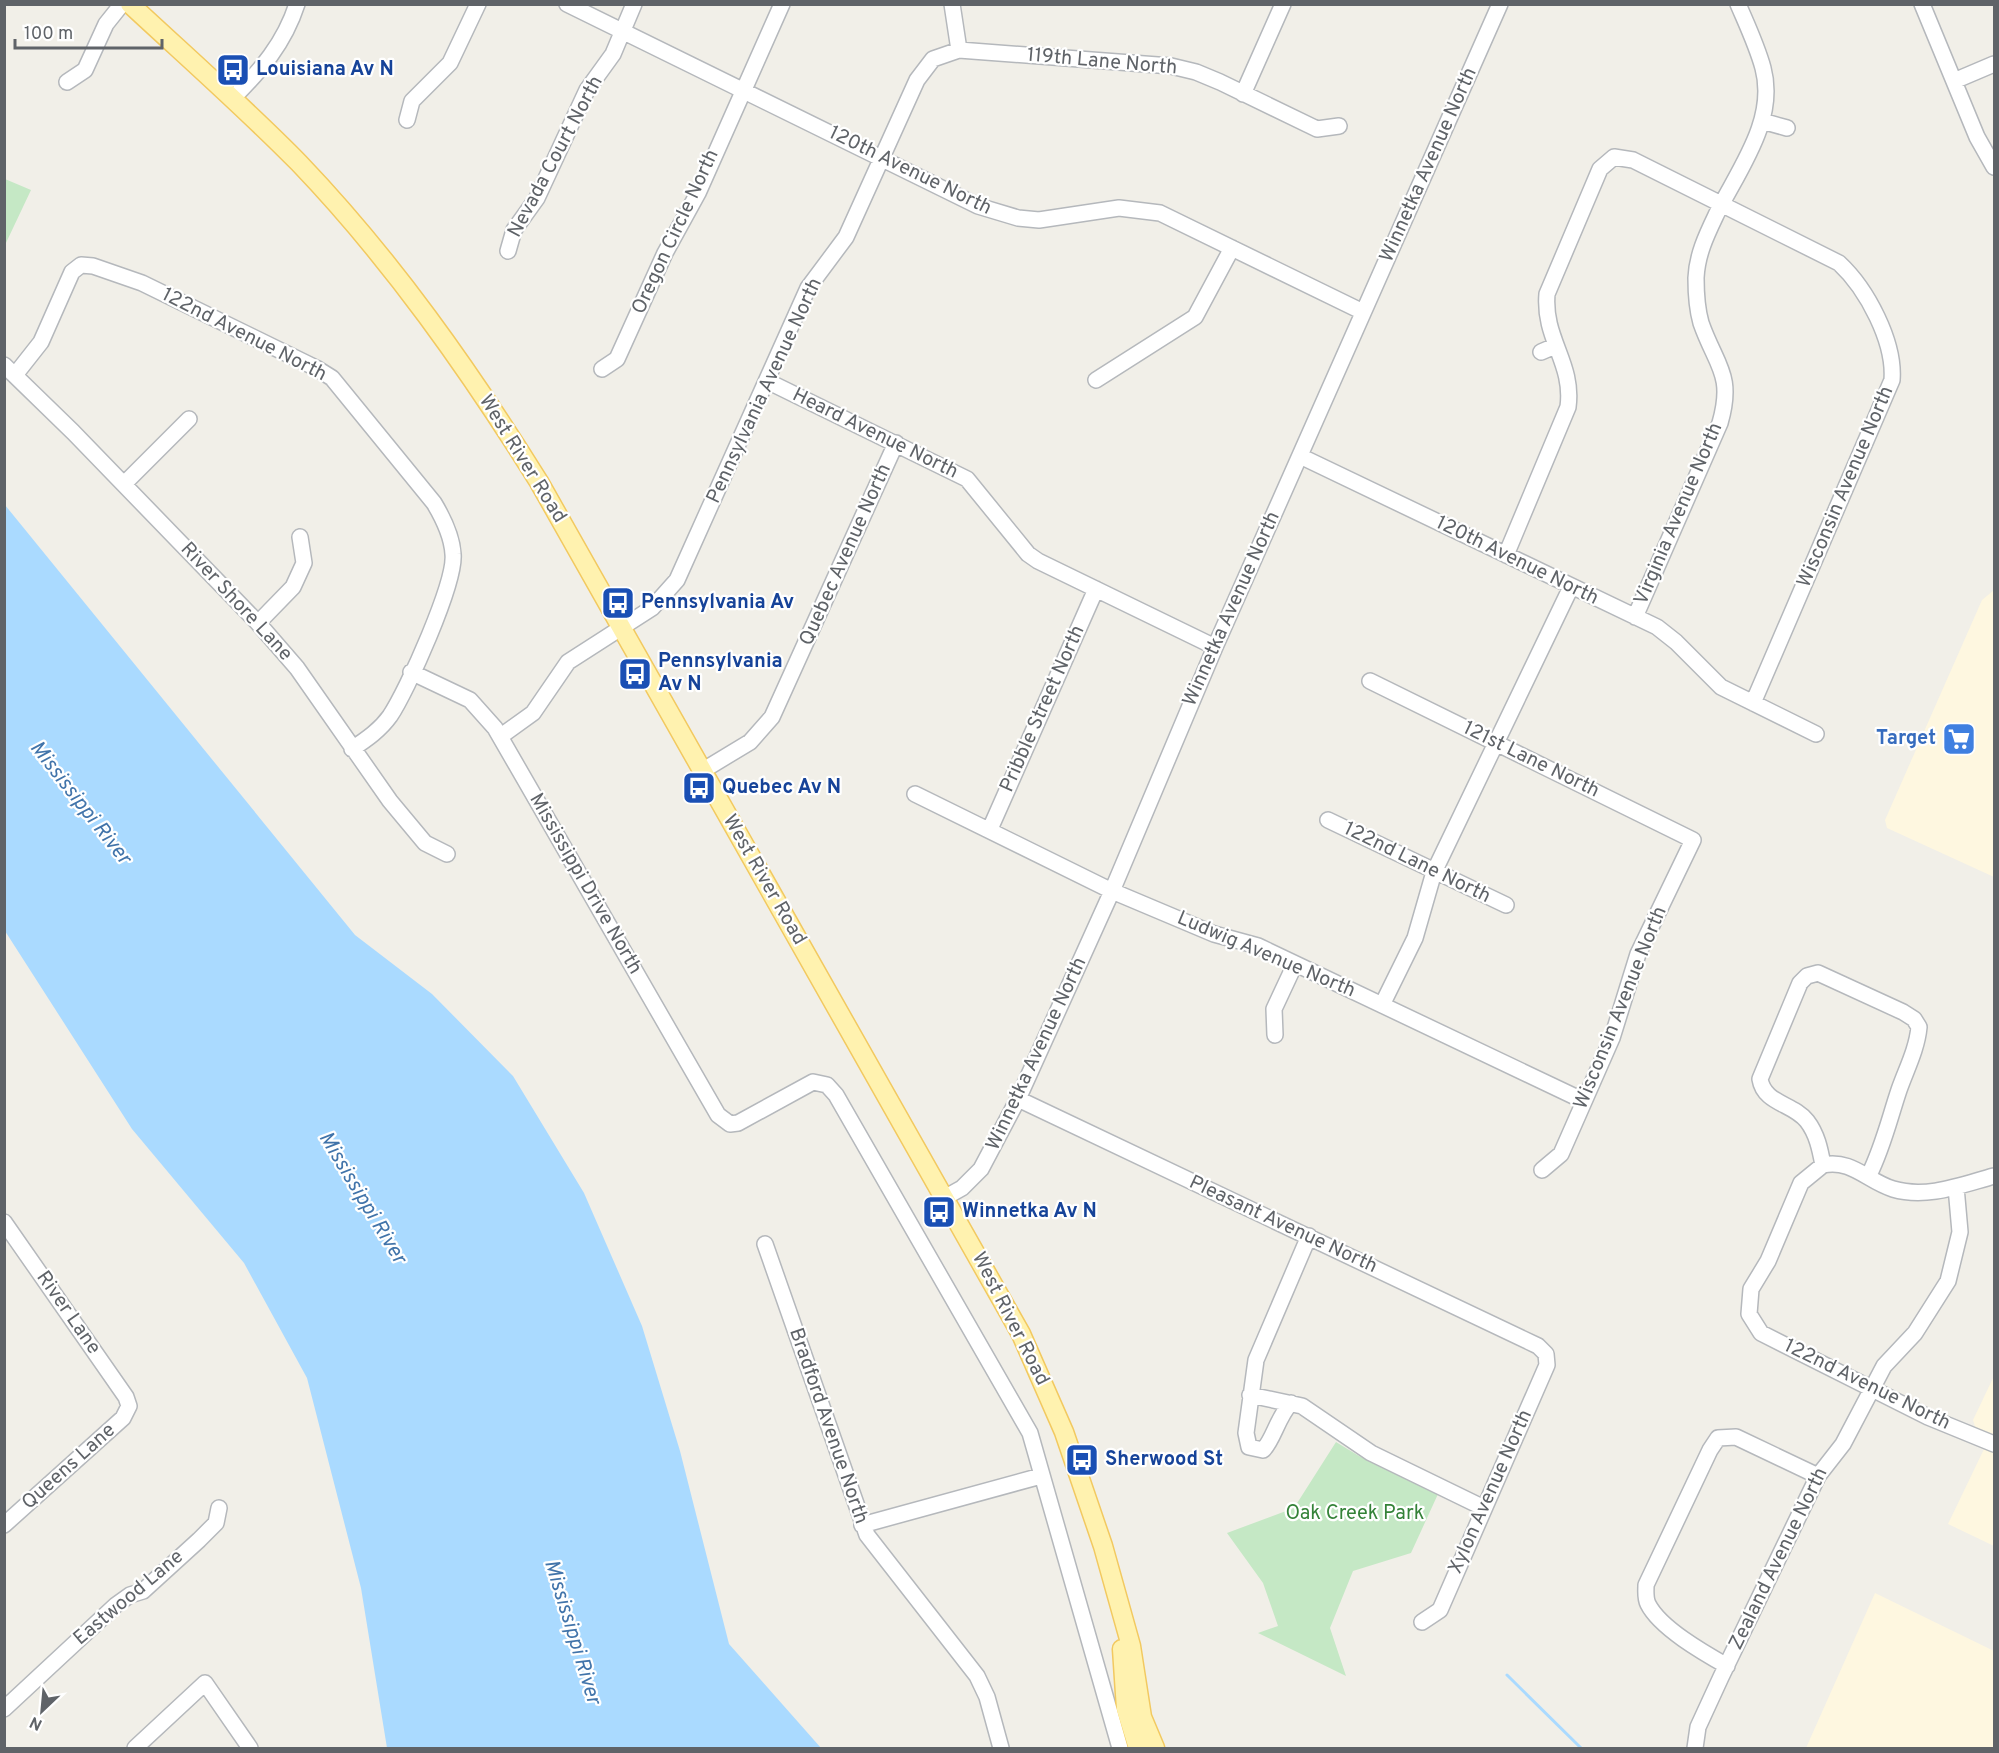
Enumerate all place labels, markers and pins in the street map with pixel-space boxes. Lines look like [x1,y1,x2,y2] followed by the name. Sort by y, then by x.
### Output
[215,52,251,88] bus stop icon: Louisiana Av N
[256,57,394,83] place label: Louisiana Av N
[600,585,636,621] bus stop icon: Pennsylvania Av
[641,590,794,616] place label: Pennsylvania Av
[658,649,783,698] place label: Pennsylvania Av N
[617,656,653,692] bus stop icon: Pennsylvania Av N
[1941,721,1977,757] supermarket icon: Target
[1876,726,1936,752] place label: Target
[681,770,717,806] bus stop icon: Quebec Av N
[722,775,841,801] place label: Quebec Av N
[921,1194,957,1230] bus stop icon: Winnetka Av N
[962,1199,1097,1225] place label: Winnetka Av N
[1064,1442,1100,1478] bus stop icon: Sherwood St
[1105,1447,1223,1473] place label: Sherwood St

